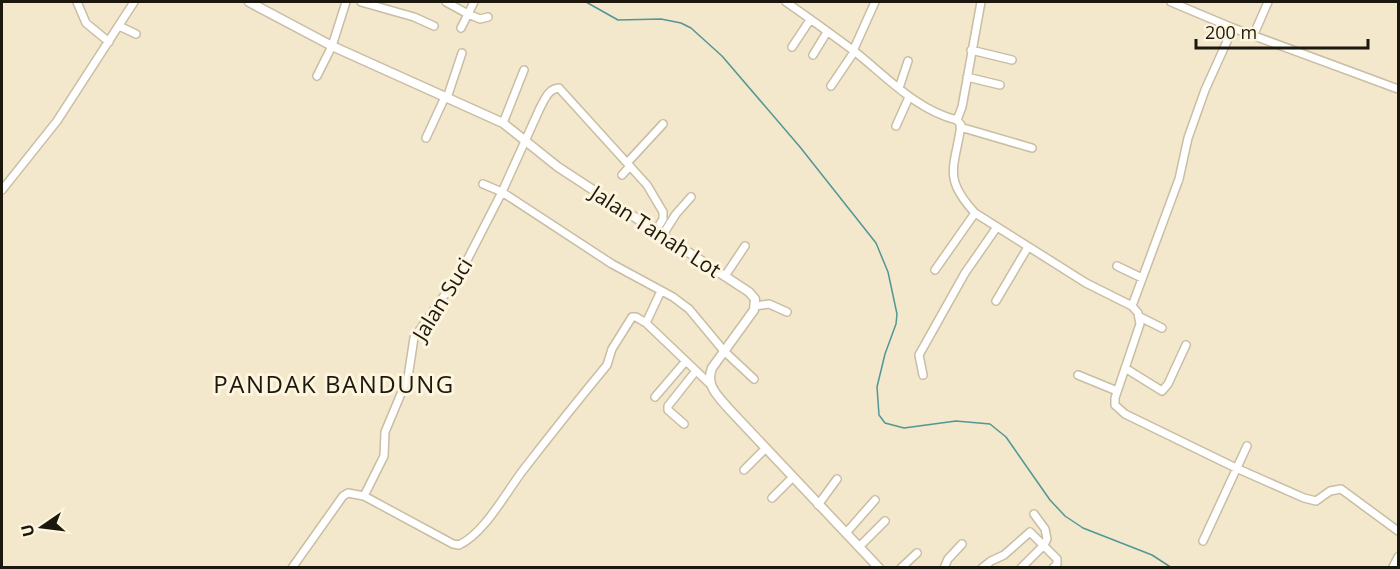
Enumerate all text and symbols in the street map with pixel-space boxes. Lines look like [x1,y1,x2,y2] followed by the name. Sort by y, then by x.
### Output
[1196,12,1368,50] scale bar
[1205,20,1257,44] text: 200 m
[584,177,726,284] street label: Jalan Tanah Lot
[405,252,478,347] street label: Jalan Suci
[213,367,455,400] district label: PANDAK BANDUNG
[12,497,72,557] north arrow
[15,522,40,539] text: U

